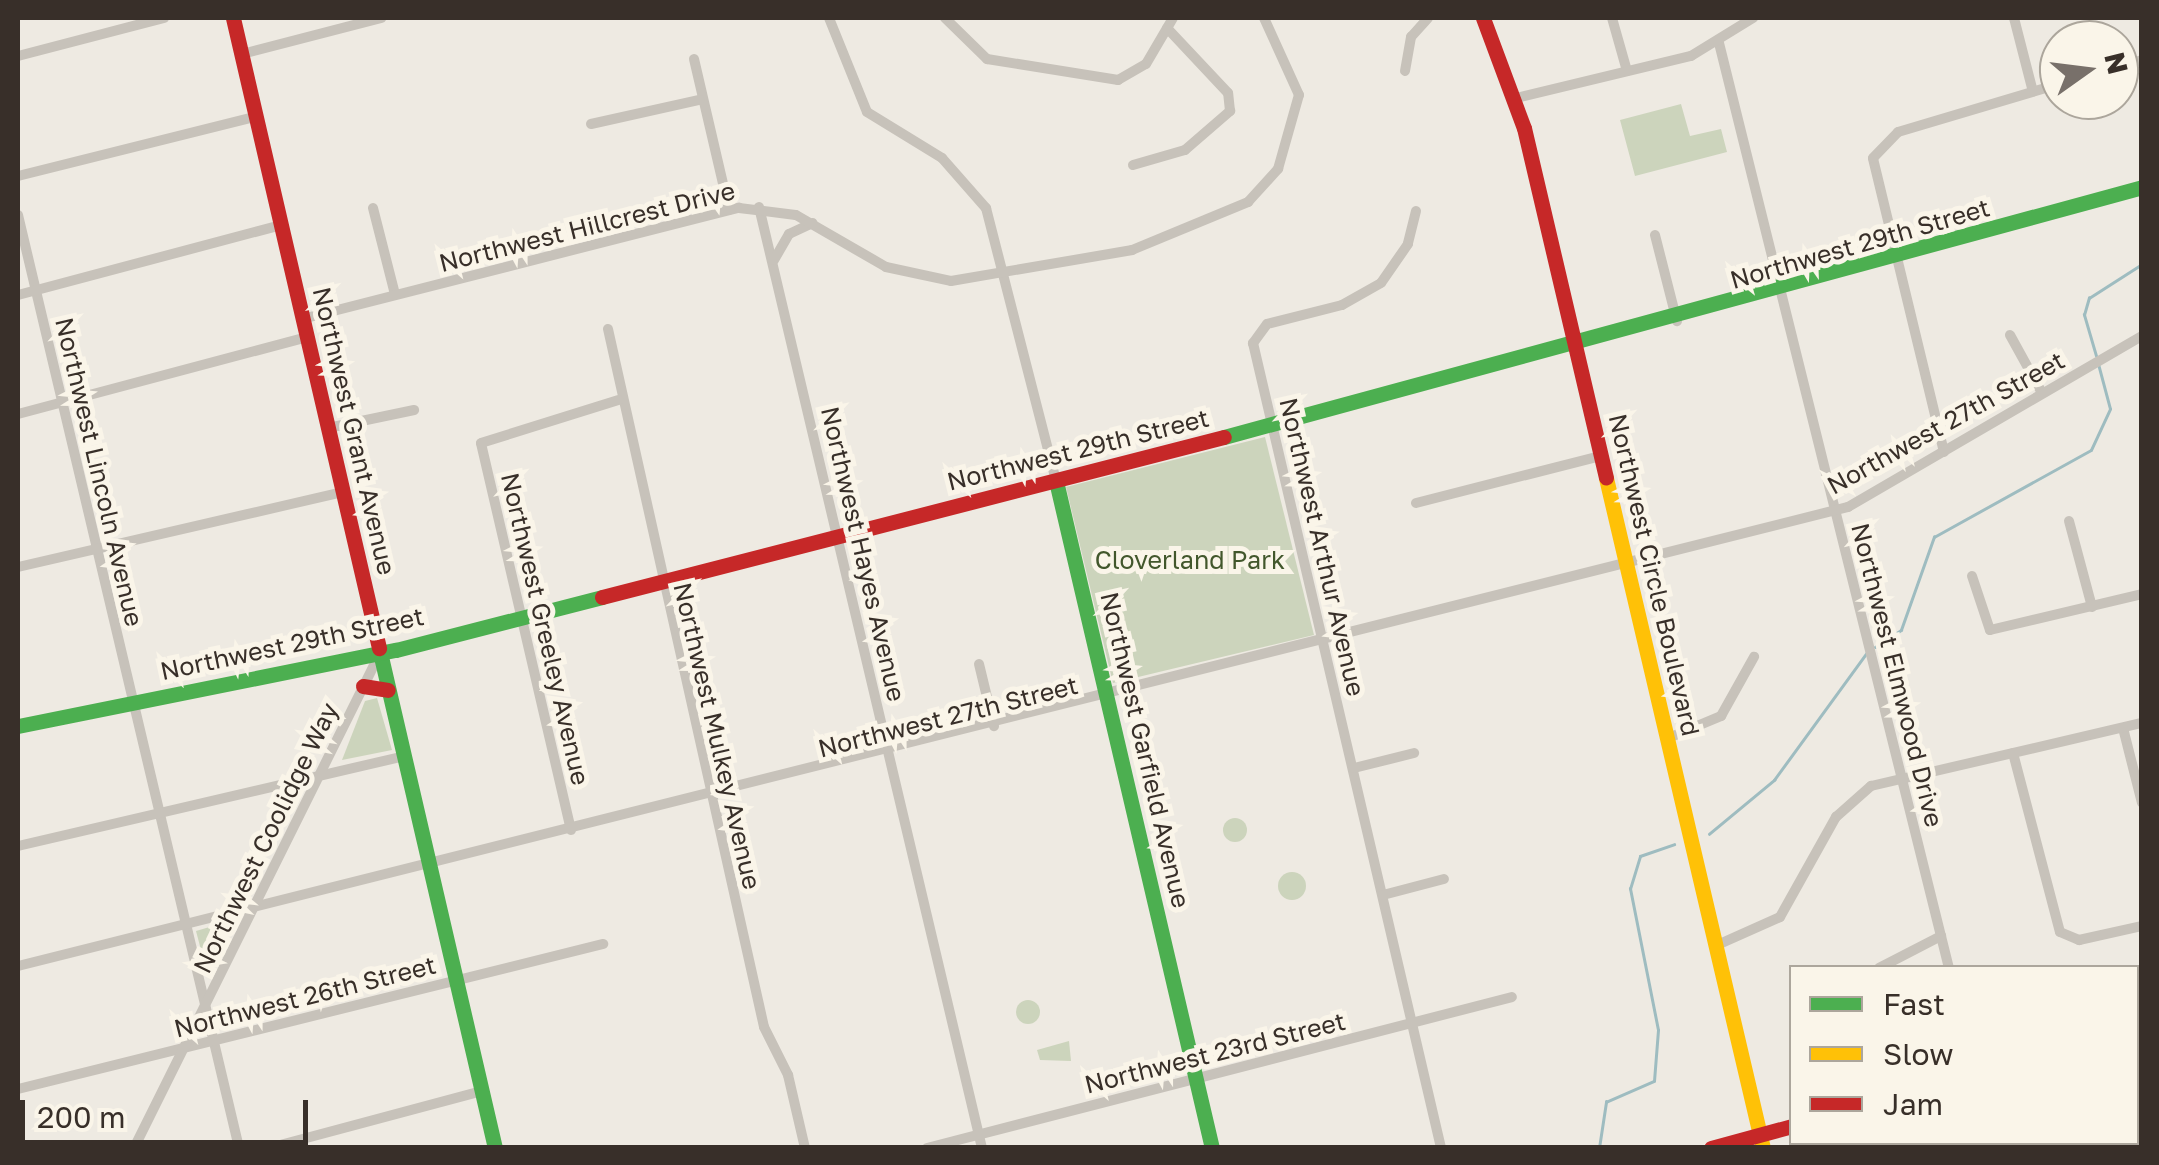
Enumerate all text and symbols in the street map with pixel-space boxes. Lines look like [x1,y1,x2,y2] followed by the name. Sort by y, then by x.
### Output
[2039,20,2139,120] north arrow
[2098,49,2135,77] text: N
[436,176,738,278] street label: Northwest Hillcrest Drive
[1727,193,1993,295] street label: Northwest 29th Street
[306,284,402,578] street label: Northwest Grant Avenue
[49,315,149,629] street label: Northwest Lincoln Avenue
[1822,345,2070,501] street label: Northwest 27th Street
[1273,395,1371,699] street label: Northwest Arthur Avenue
[944,403,1212,497] street label: Northwest 29th Street
[814,404,912,704] street label: Northwest Hayes Avenue
[1602,411,1706,739] street label: Northwest Circle Boulevard
[494,470,596,788] street label: Northwest Greeley Avenue
[1845,520,1949,830] street label: Northwest Elmwood Drive
[1095,545,1285,575] park label: Cloverland Park
[667,580,767,892] street label: Northwest Mulkey Avenue
[1094,589,1196,911] street label: Northwest Garfield Avenue
[158,601,426,687] street label: Northwest 29th Street
[815,670,1081,764] street label: Northwest 27th Street
[187,698,345,978] street label: Northwest Coolidge Way
[171,950,439,1044] street label: Northwest 26th Street
[1789,965,2139,1145] legend
[1883,986,1945,1022] text: Fast
[1082,1006,1348,1100] street label: Northwest 23rd Street
[1883,1036,1954,1072] text: Slow
[25,1080,312,1142] scale bar
[1883,1086,1943,1122] text: Jam
[37,1099,126,1135] text: 200 m

